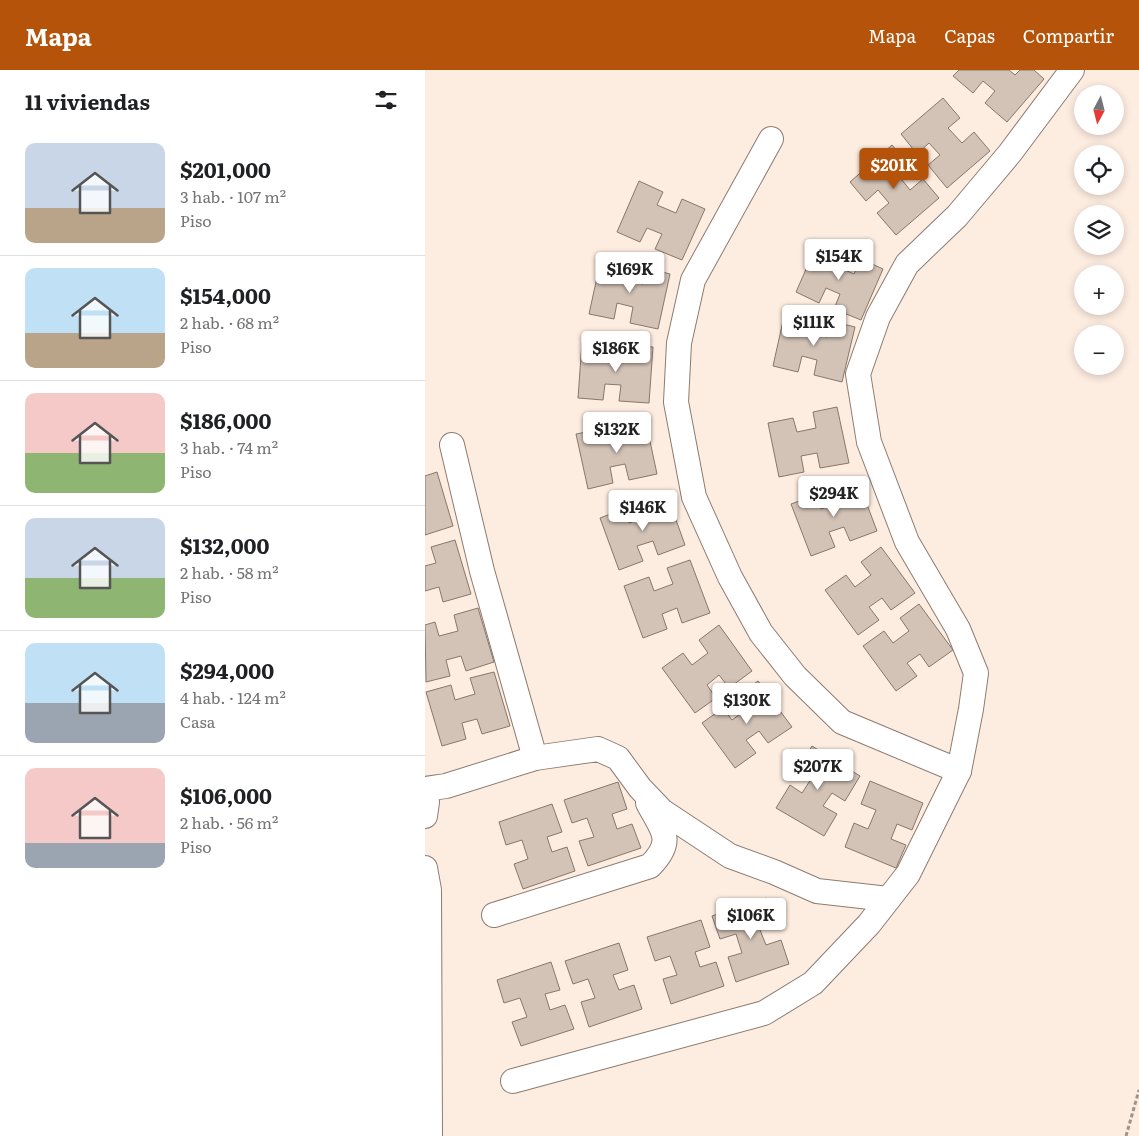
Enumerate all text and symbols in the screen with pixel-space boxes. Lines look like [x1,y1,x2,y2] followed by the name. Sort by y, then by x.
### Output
[25,18,92,53] text: Mapa
[868,22,916,49] text: Mapa
[944,22,995,49] text: Capas
[1023,22,1114,49] text: Compartir
[25,85,150,116] text: 11 viviendas
[1074,85,1124,135] north arrow
[1074,85,1124,375] map controls
[372,86,400,114] icon: filters
[1074,145,1124,195] button: locate
[859,148,929,190] pin: $201K
[870,152,918,176] text: $201K
[180,153,271,184] text: $201,000
[65,163,125,223] icon: home
[180,184,286,208] text: 3 hab. · 107 m²
[1074,205,1124,255] button: layers
[180,208,212,232] text: Piso
[804,238,874,281] pin: $154K
[815,243,863,267] text: $154K
[595,252,665,294] pin: $169K
[606,256,654,280] text: $169K
[1074,265,1124,315] button: +
[180,279,271,310] text: $154,000
[65,288,125,348] icon: home
[779,304,849,347] pin: $111K
[793,309,835,333] text: $111K
[180,310,279,334] text: 2 hab. · 68 m²
[1074,325,1124,375] button: −
[581,330,651,373] pin: $186K
[180,334,212,358] text: Piso
[592,335,640,359] text: $186K
[180,404,271,435] text: $186,000
[582,412,652,454] pin: $132K
[65,413,125,473] icon: home
[594,416,640,440] text: $132K
[180,435,278,459] text: 3 hab. · 74 m²
[180,459,212,483] text: Piso
[799,476,869,518] pin: $294K
[809,480,859,504] text: $294K
[608,490,678,532] pin: $146K
[619,494,667,518] text: $146K
[180,529,269,560] text: $132,000
[65,538,125,598] icon: home
[180,560,279,584] text: 2 hab. · 58 m²
[180,584,212,608] text: Piso
[180,654,274,685] text: $294,000
[65,663,125,723] icon: home
[712,682,782,725] pin: $130K
[180,685,286,709] text: 4 hab. · 124 m²
[723,687,771,711] text: $130K
[180,709,215,733] text: Casa
[783,748,853,791] pin: $207K
[793,753,843,777] text: $207K
[180,779,272,810] text: $106,000
[65,788,125,848] icon: home
[180,810,278,834] text: 2 hab. · 56 m²
[180,834,212,858] text: Piso
[716,898,786,940] pin: $106K
[727,902,775,926] text: $106K

